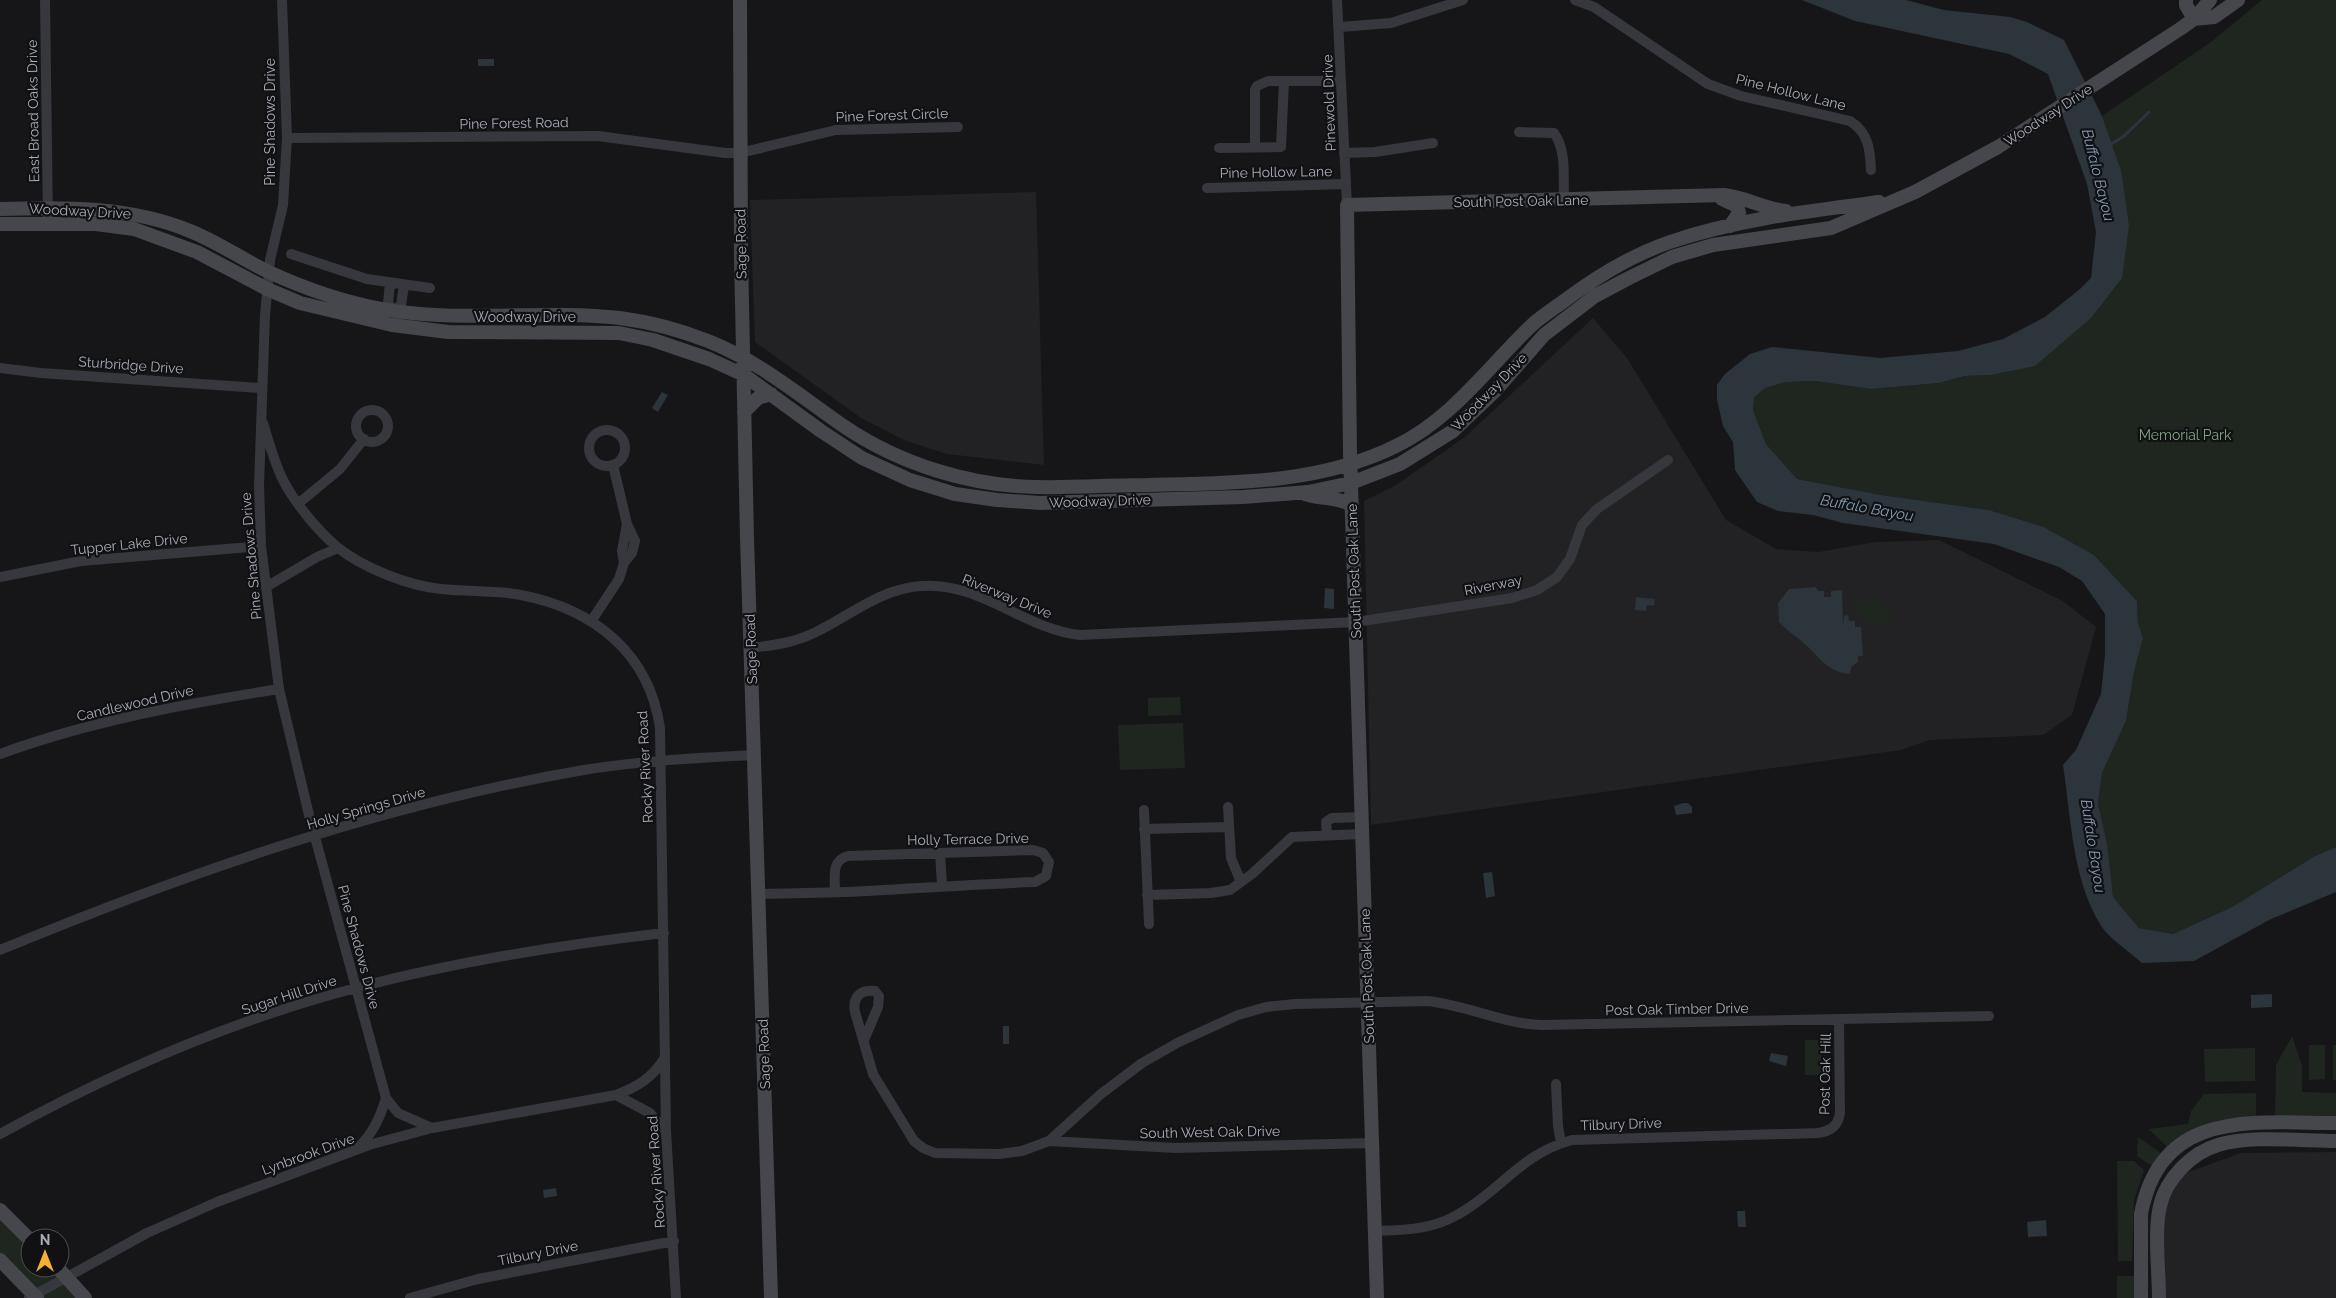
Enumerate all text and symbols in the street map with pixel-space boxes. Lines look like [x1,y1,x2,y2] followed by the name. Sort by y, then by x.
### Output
[24,40,42,182] street label: East Broad Oaks Drive
[1319,54,1339,152] street label: Pinewold Drive
[262,58,278,186] street label: Pine Shadows Drive
[1734,71,1848,113] street label: Pine Hollow Lane
[2001,81,2095,149] street label: Woodway Drive
[835,105,949,125] street label: Pine Forest Circle
[459,114,569,132] street label: Pine Forest Road
[2078,127,2118,223] water label: Buffalo Bayou
[1220,163,1332,181] street label: Pine Hollow Lane
[1453,192,1589,210] street label: South Post Oak Lane
[29,200,131,222] street label: Woodway Drive
[732,209,750,279] street label: Sage Road
[474,309,576,325] street label: Woodway Drive
[1448,350,1530,434] street label: Woodway Drive
[78,353,184,377] street label: Sturbridge Drive
[2139,427,2232,443] park label: Memorial Park
[1049,491,1151,511] street label: Woodway Drive
[1819,491,1916,525] water label: Buffalo Bayou
[237,492,265,620] street label: Pine Shadows Drive
[1344,503,1364,639] street label: South Post Oak Lane
[70,530,188,558] street label: Tupper Lake Drive
[960,571,1054,621] street label: Riverway Drive
[1463,571,1524,598] street label: Riverway
[742,614,760,684] street label: Sage Road
[75,682,195,724] street label: Candlewood Drive
[634,710,656,824] street label: Rocky River Road
[305,783,427,833] street label: Holly Springs Drive
[2077,798,2109,895] water label: Buffalo Bayou
[907,830,1029,848] street label: Holly Terrace Drive
[335,883,383,1011] street label: Pine Shadows Drive
[1357,908,1377,1044] street label: South Post Oak Lane
[240,972,338,1018] street label: Sugar Hill Drive
[1605,1000,1749,1018] street label: Post Oak Timber Drive
[755,1019,773,1089] street label: Sage Road
[1816,1033,1834,1115] street label: Post Oak Hill
[644,1115,668,1229] street label: Rocky River Road
[1580,1115,1662,1133] street label: Tilbury Drive
[1140,1123,1280,1141] street label: South West Oak Drive
[260,1130,356,1178] street label: Lynbrook Drive
[20,1228,70,1278] north arrow
[40,1232,50,1248] text: N
[496,1237,580,1269] street label: Tilbury Drive

